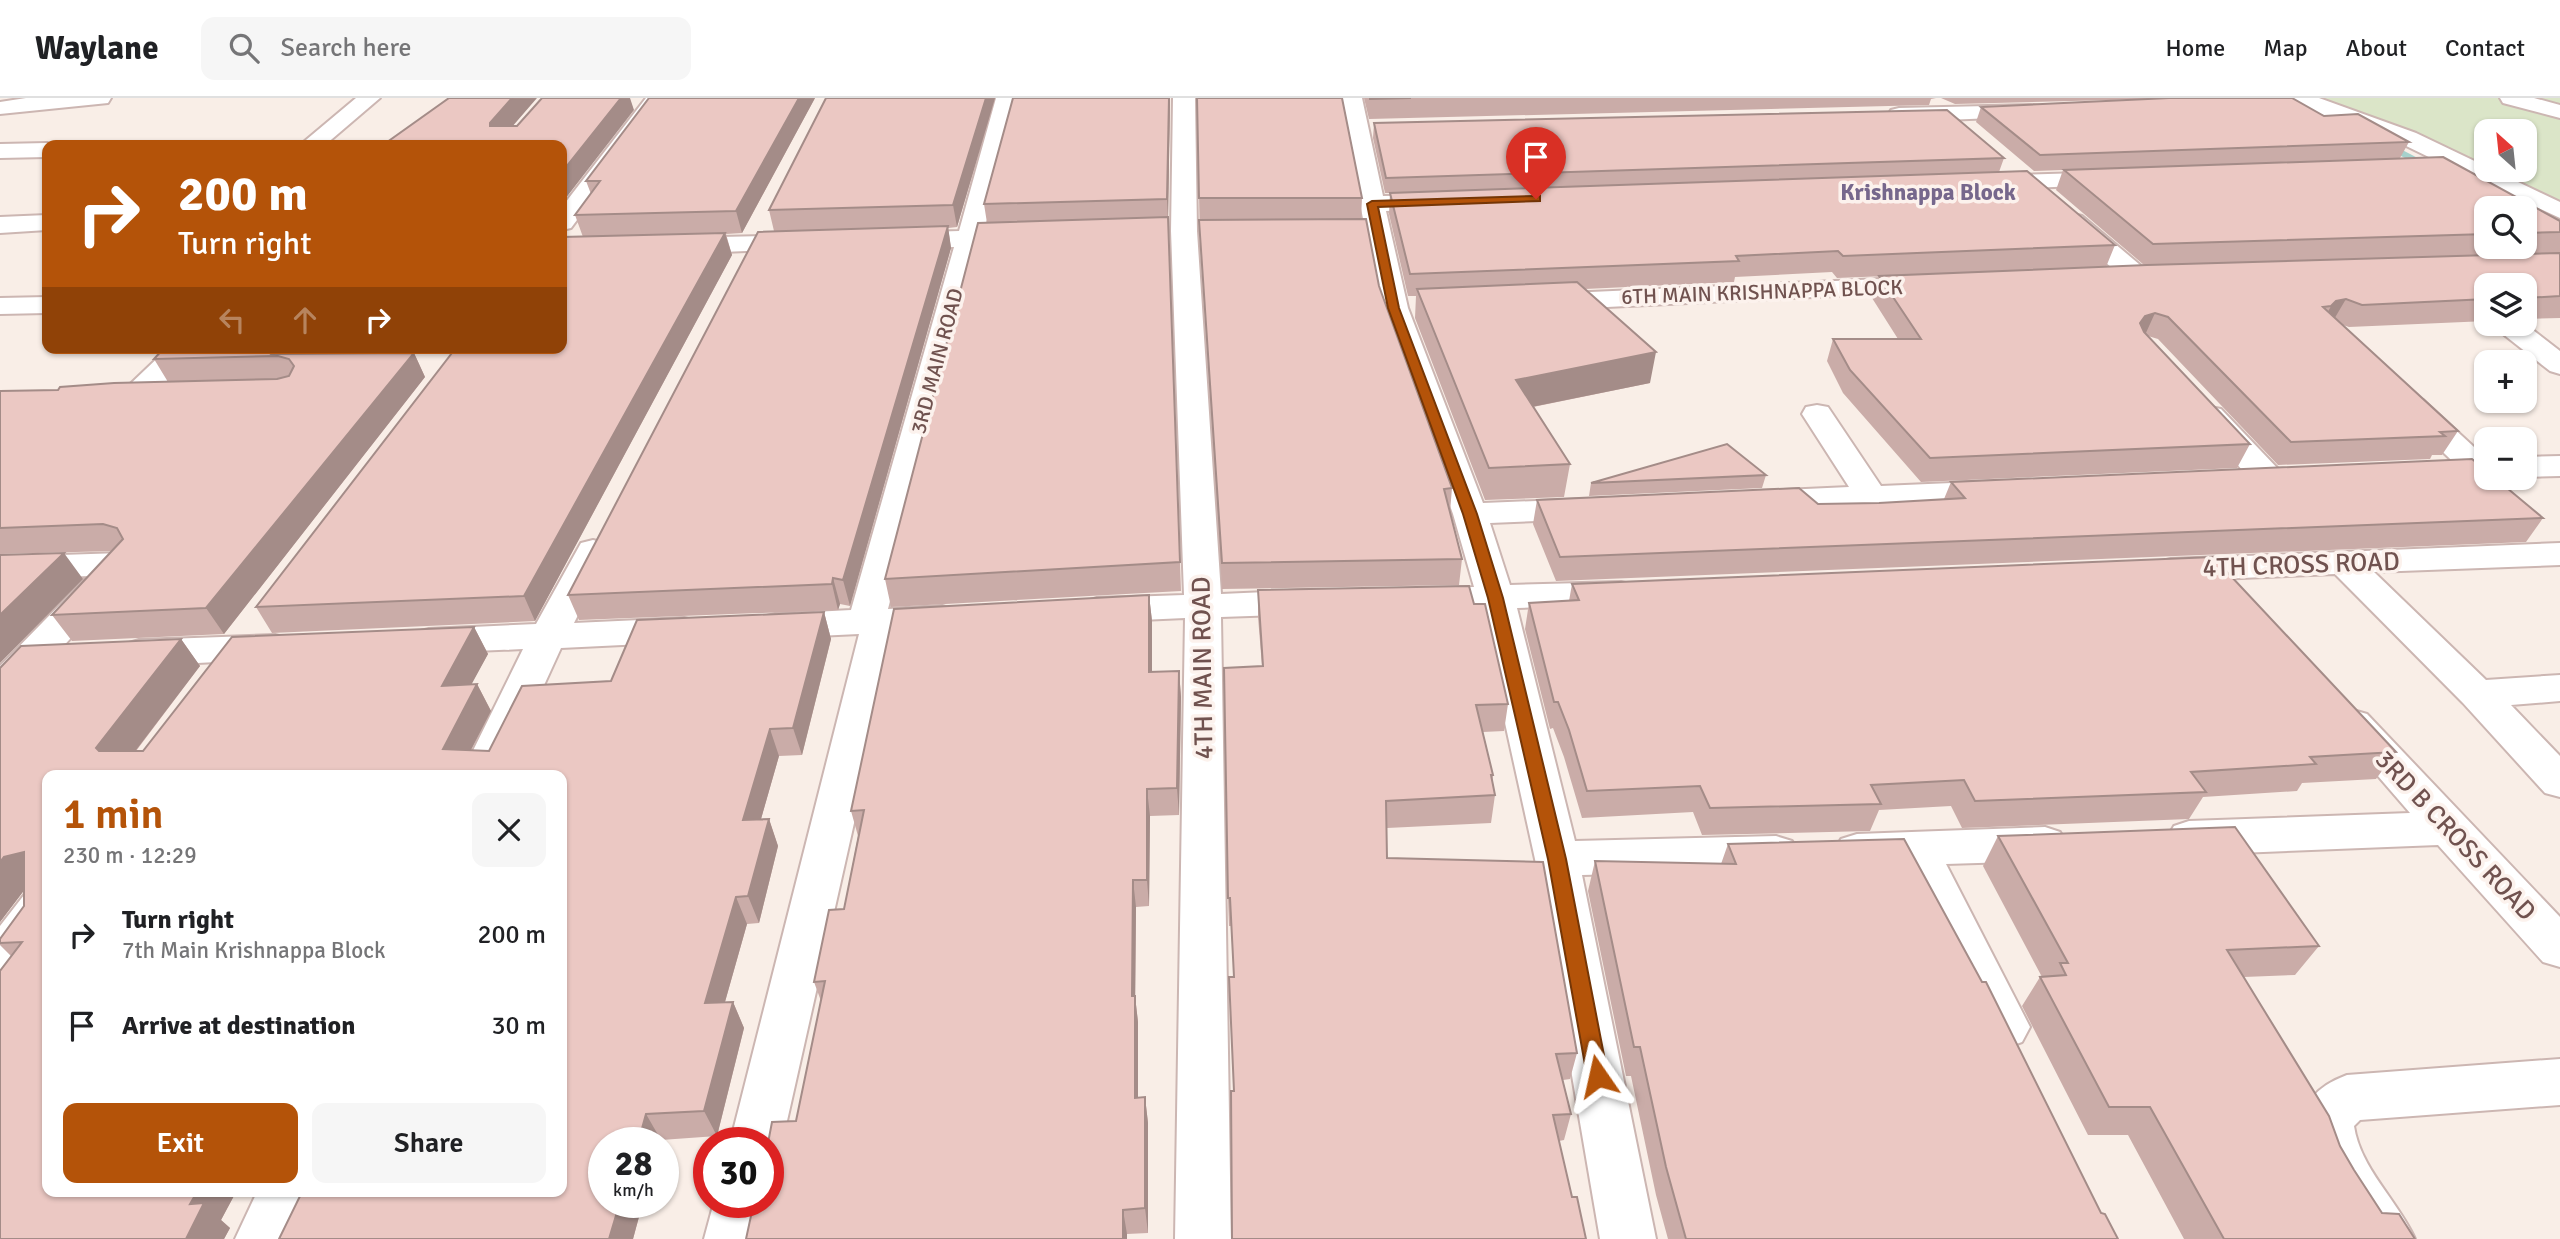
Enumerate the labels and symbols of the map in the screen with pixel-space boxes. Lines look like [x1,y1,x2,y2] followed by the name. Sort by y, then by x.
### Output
[2474,119,2538,182] north arrow
[1506,127,1566,199] pin
[1840,178,2016,207] district label: Krishnappa Block
[1621,274,1904,310] street label: 6TH MAIN KRISHNAPPA BLOCK
[905,286,969,436] street label: 3RD MAIN ROAD
[2202,546,2400,584] street label: 4TH CROSS ROAD
[1185,576,1221,760] street label: 4TH MAIN ROAD
[2368,744,2542,927] street label: 3RD B CROSS ROAD
[1561,1039,1635,1113] position arrow
[693,1127,784,1218] speed limit sign: 30

